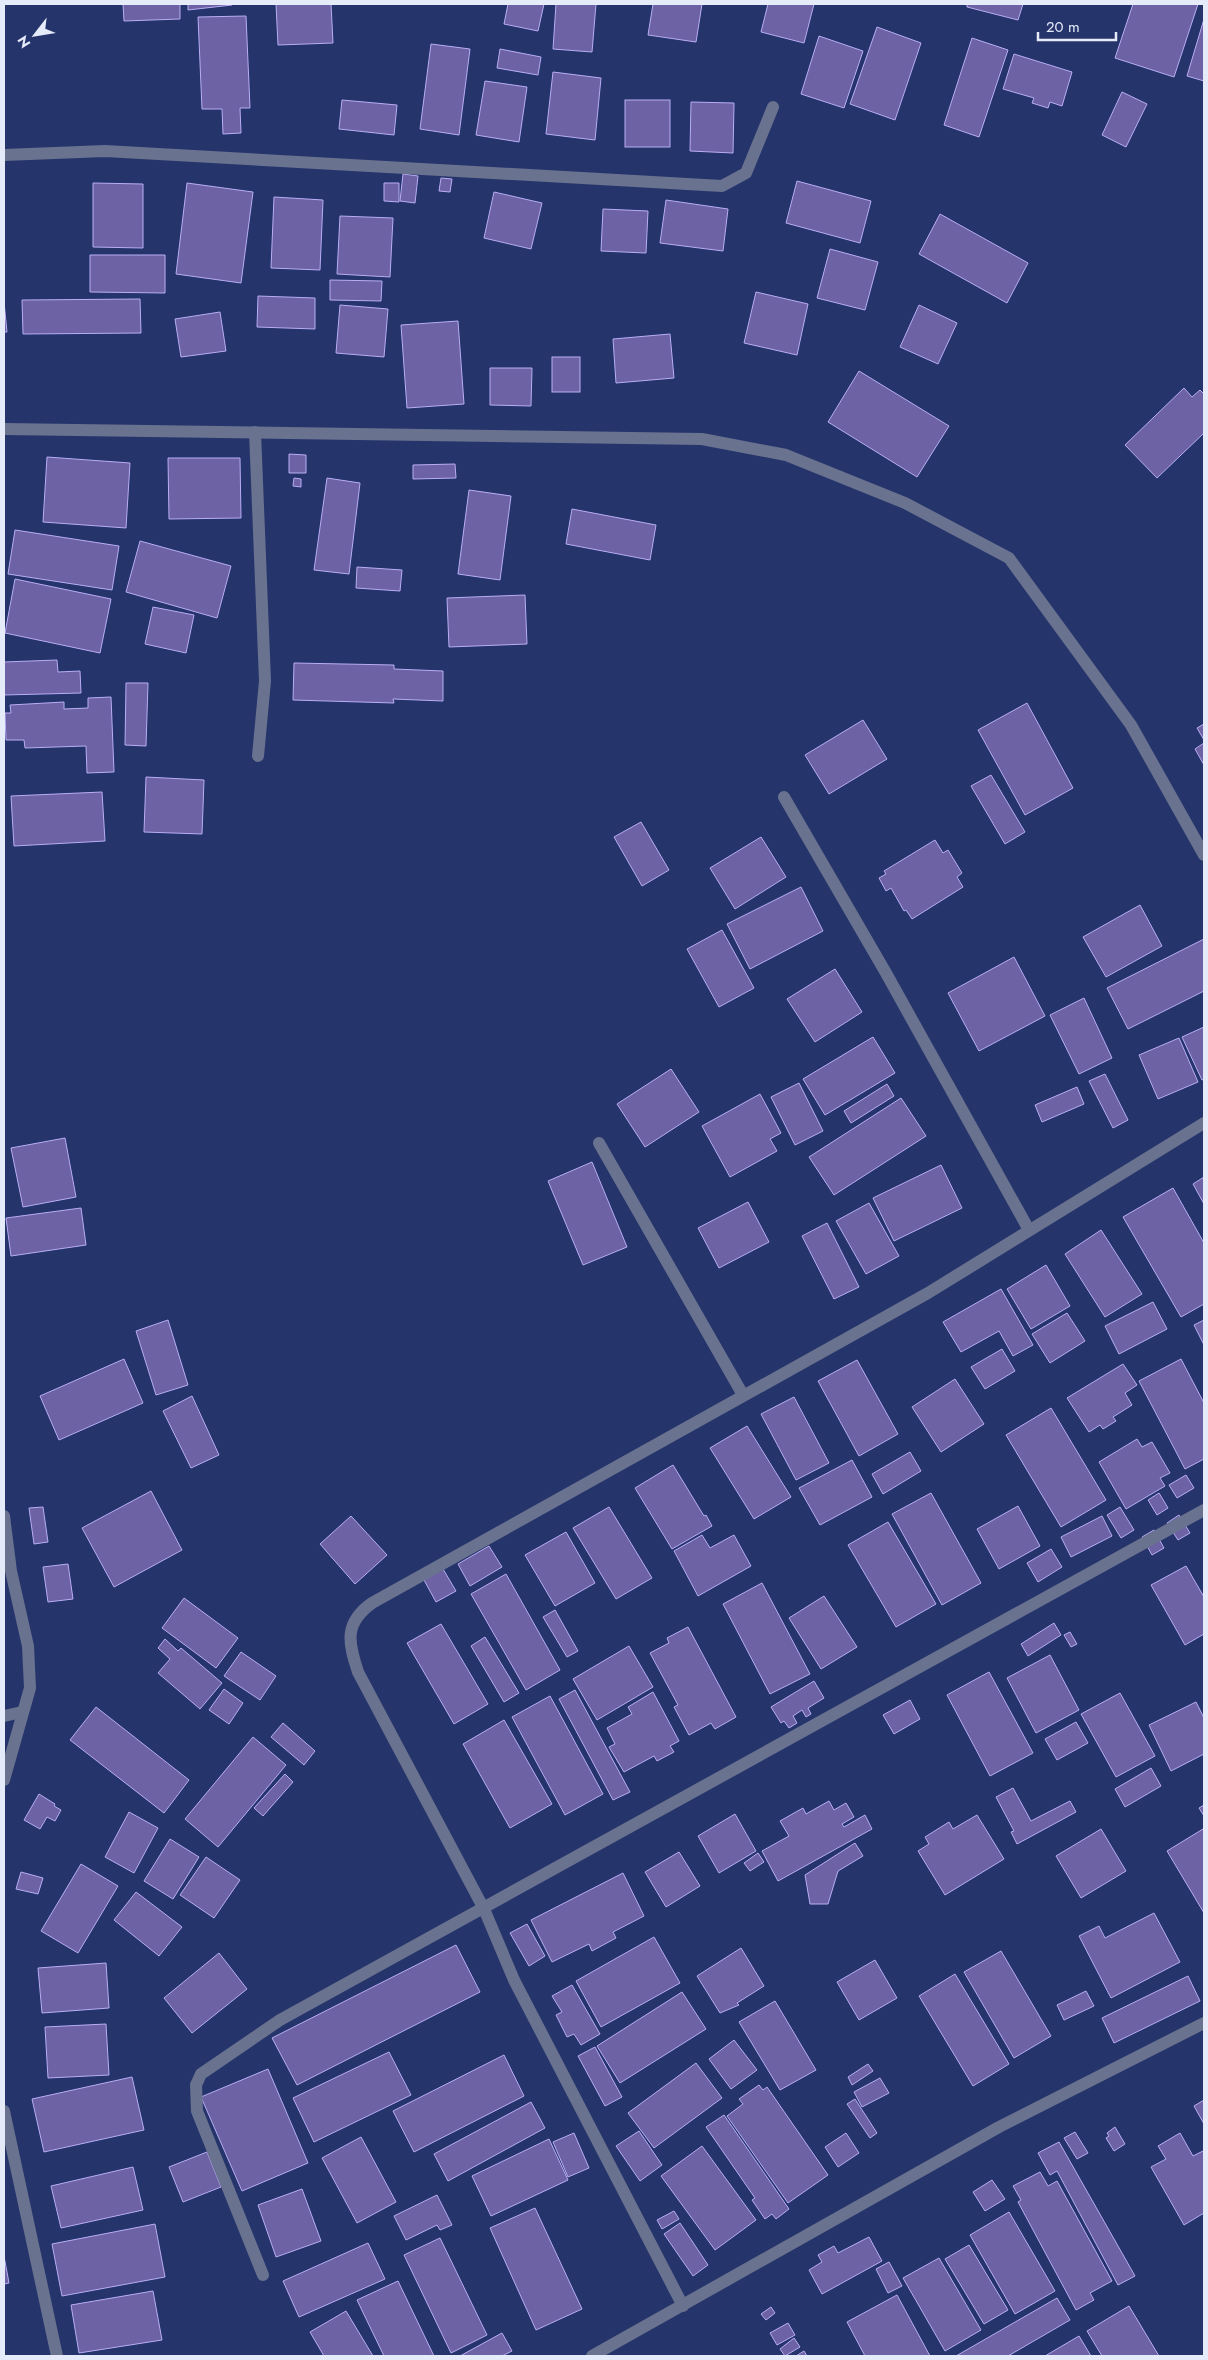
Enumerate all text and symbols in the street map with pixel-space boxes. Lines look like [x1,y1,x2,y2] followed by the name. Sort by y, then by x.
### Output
[10,10,60,60] north arrow
[1038,10,1116,42] scale bar
[1046,16,1080,38] text: 20 m
[12,32,35,52] text: N

